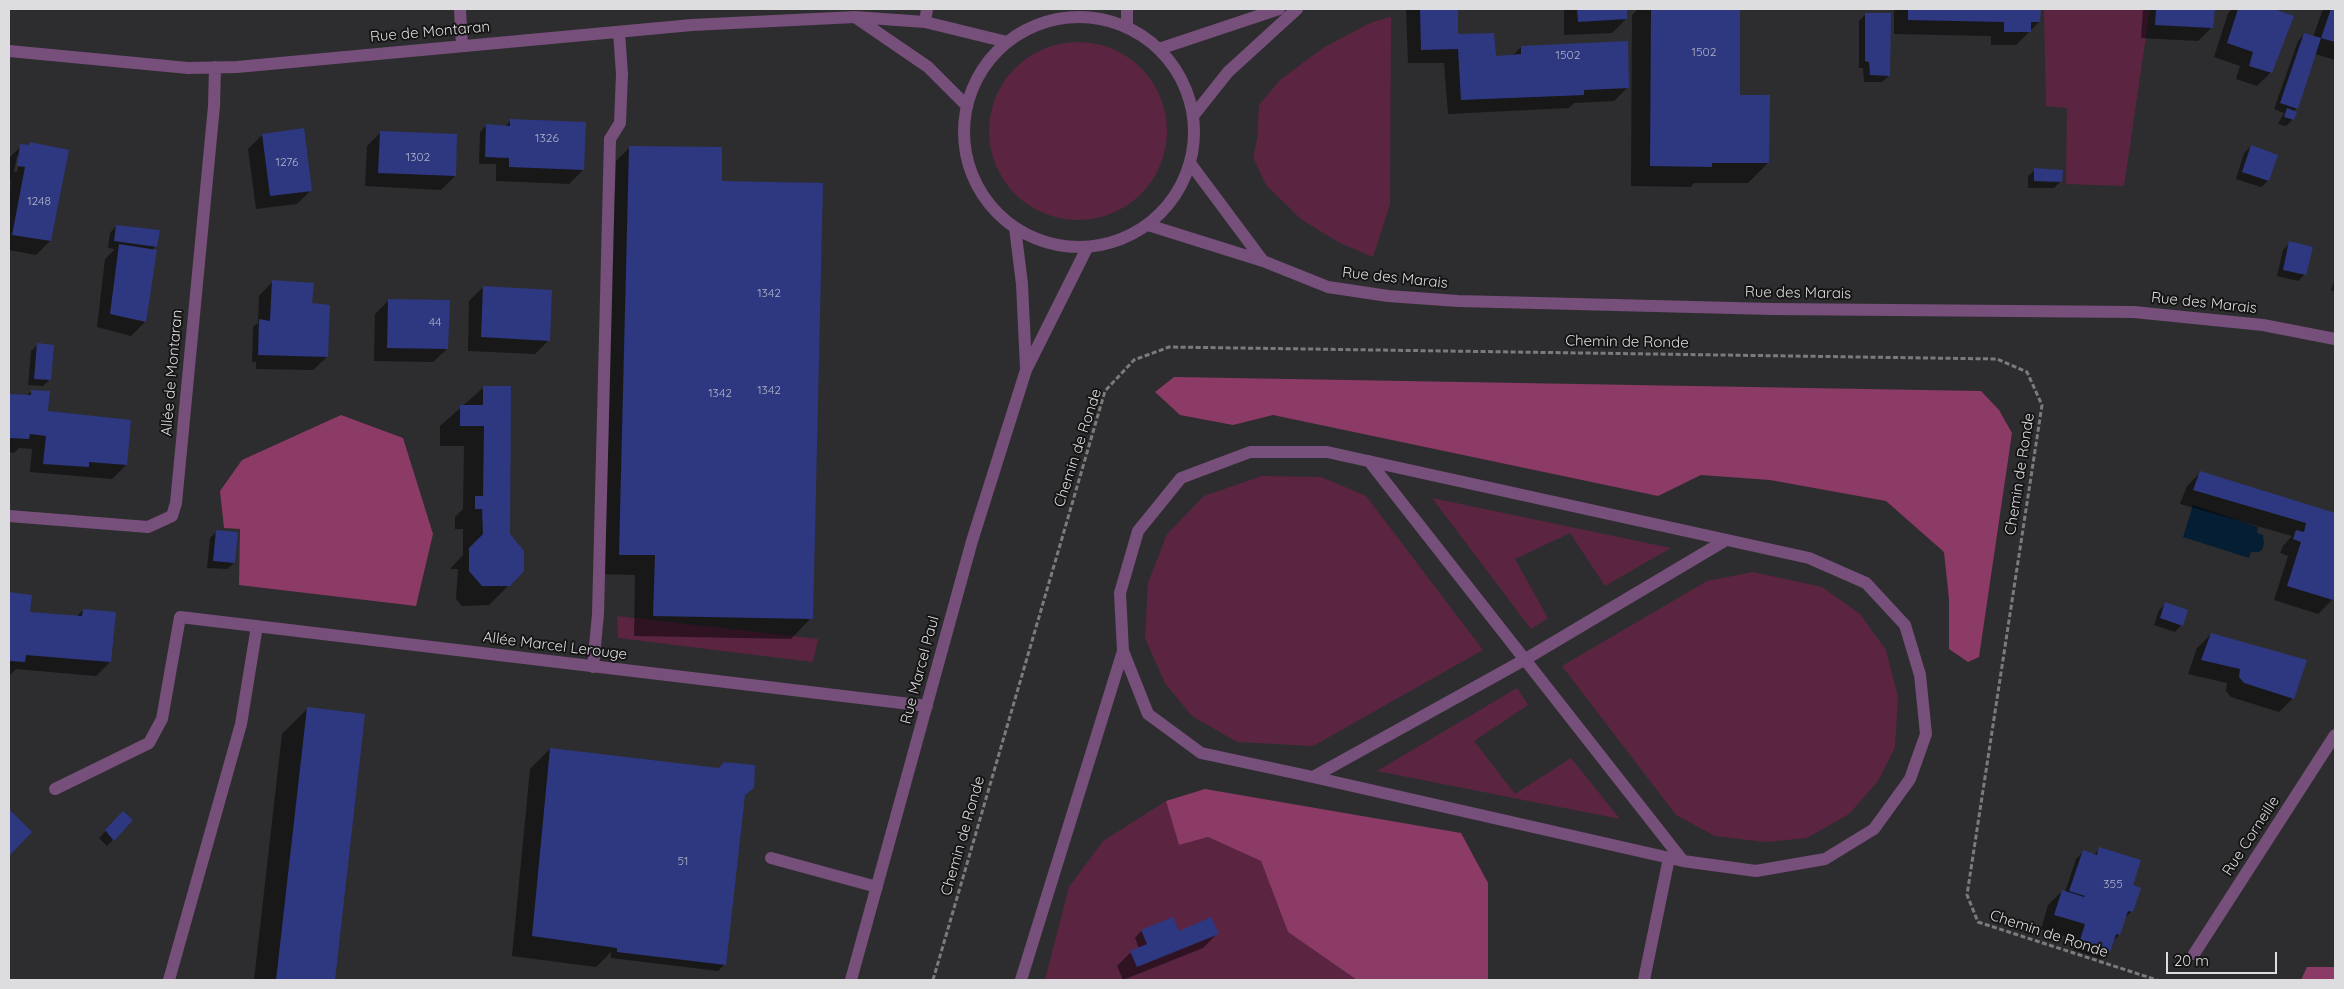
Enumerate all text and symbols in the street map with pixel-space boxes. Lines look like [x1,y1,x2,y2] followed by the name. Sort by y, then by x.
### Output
[369,18,491,46] street label: Rue de Montaran
[1692,45,1716,59] house number: 1502
[1556,48,1580,62] house number: 1502
[535,131,559,145] house number: 1326
[406,150,430,164] house number: 1302
[275,155,299,169] house number: 1276
[27,194,51,208] house number: 1248
[1341,264,1449,292] street label: Rue des Marais
[1745,283,1851,303] street label: Rue des Marais
[757,286,781,300] house number: 1342
[2150,289,2258,317] street label: Rue des Marais
[158,309,186,437] street label: Allée de Montaran
[429,315,441,329] house number: 44
[1565,332,1689,352] street label: Chemin de Ronde
[757,383,781,397] house number: 1342
[708,386,732,400] house number: 1342
[1050,387,1106,509] street label: Chemin de Ronde
[2001,412,2039,536] street label: Chemin de Ronde
[897,614,943,726] street label: Rue Marcel Paul
[482,628,628,664] street label: Allée Marcel Lerouge
[937,774,989,898] street label: Chemin de Ronde
[2219,793,2283,879] street label: Rue Corneille
[678,854,688,868] house number: 51
[2103,877,2123,891] house number: 355
[1988,906,2110,962] street label: Chemin de Ronde
[2169,942,2280,974] scale bar
[2174,951,2209,970] text: 20 m

